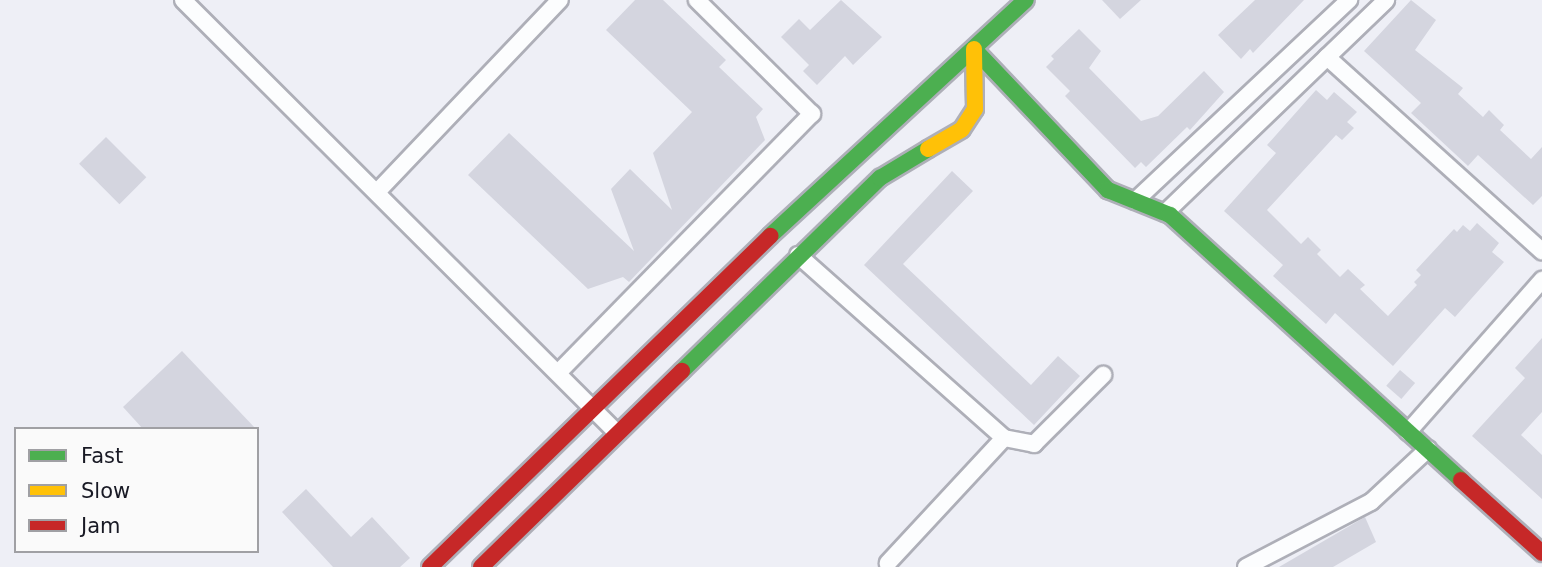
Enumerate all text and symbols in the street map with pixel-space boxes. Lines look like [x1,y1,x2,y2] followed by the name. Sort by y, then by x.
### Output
[14,427,259,553] legend
[81,444,123,468] text: Fast
[81,479,130,503] text: Slow
[81,514,121,538] text: Jam

